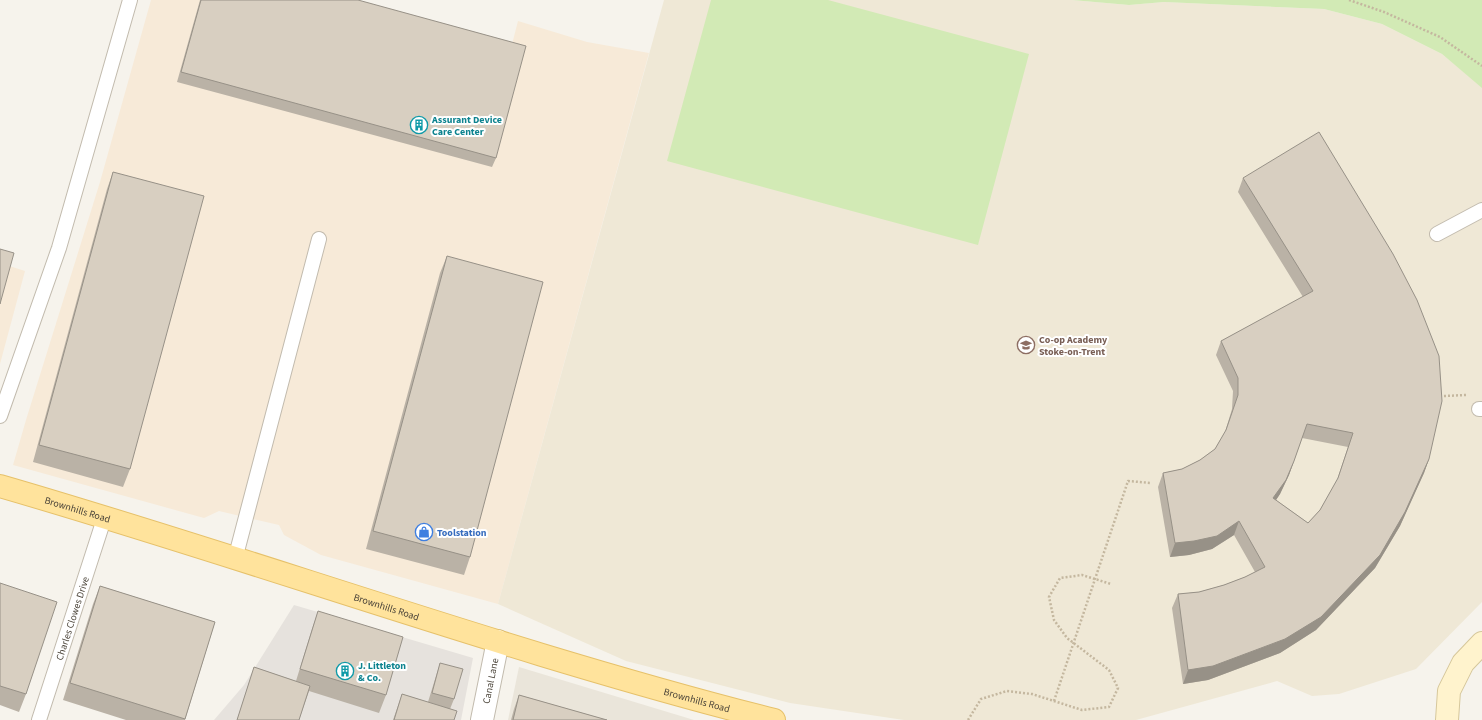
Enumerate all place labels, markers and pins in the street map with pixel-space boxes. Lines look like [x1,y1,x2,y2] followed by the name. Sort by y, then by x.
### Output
[431,113,502,139] place label: Assurant Device Care Center
[409,115,429,135] building icon: Assurant Device Care Center
[1039,333,1108,359] place label: Co-op Academy Stoke-on-Trent
[1016,335,1036,355] school or university icon: Co-op Academy Stoke-on-Trent
[414,522,434,542] shop icon: Toolstation
[437,526,487,540] place label: Toolstation
[358,659,406,685] place label: J. Littleton & Co.
[335,661,355,681] building icon: J. Littleton & Co.

